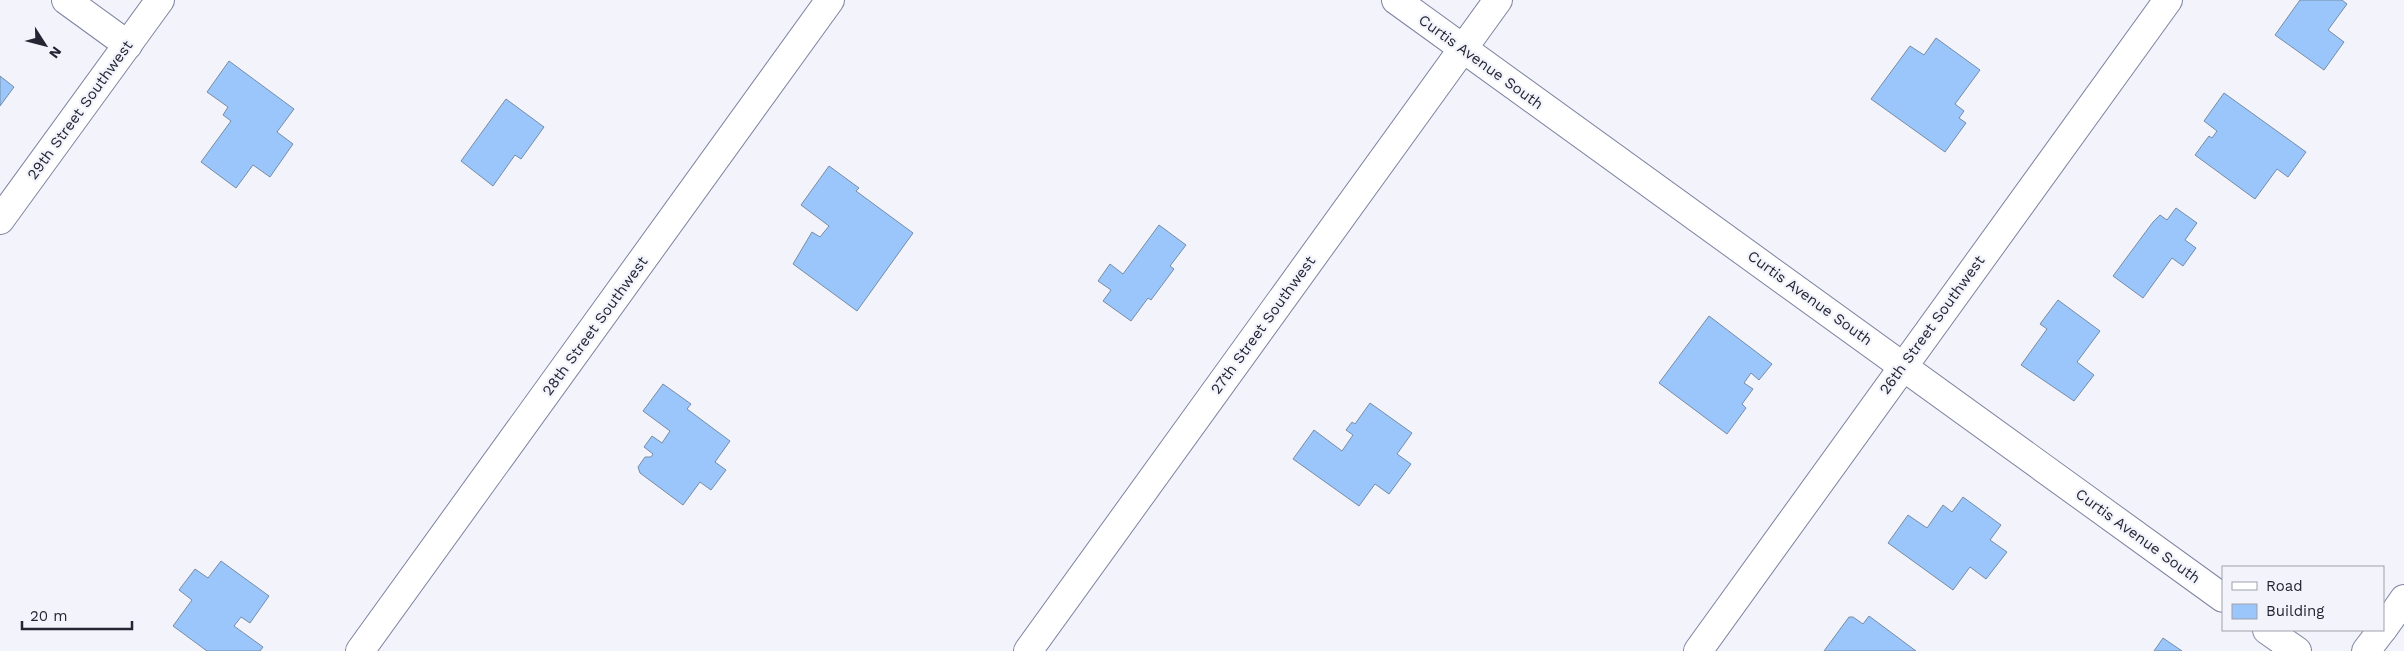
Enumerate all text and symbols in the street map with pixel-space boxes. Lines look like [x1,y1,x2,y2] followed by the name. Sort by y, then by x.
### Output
[1415,11,1547,113] street label: Curtis Avenue South
[20,20,70,70] north arrow
[24,36,137,183] street label: 29th Street Southwest
[46,44,65,62] text: N
[1744,247,1876,349] street label: Curtis Avenue South
[1876,251,1989,398] street label: 26th Street Southwest
[539,252,652,399] street label: 28th Street Southwest
[1207,252,1320,398] street label: 27th Street Southwest
[2072,485,2204,587] street label: Curtis Avenue South
[2222,566,2384,631] legend
[2266,577,2303,595] text: Road
[22,598,132,630] scale bar
[2266,602,2324,620] text: Building
[30,607,68,625] text: 20 m

